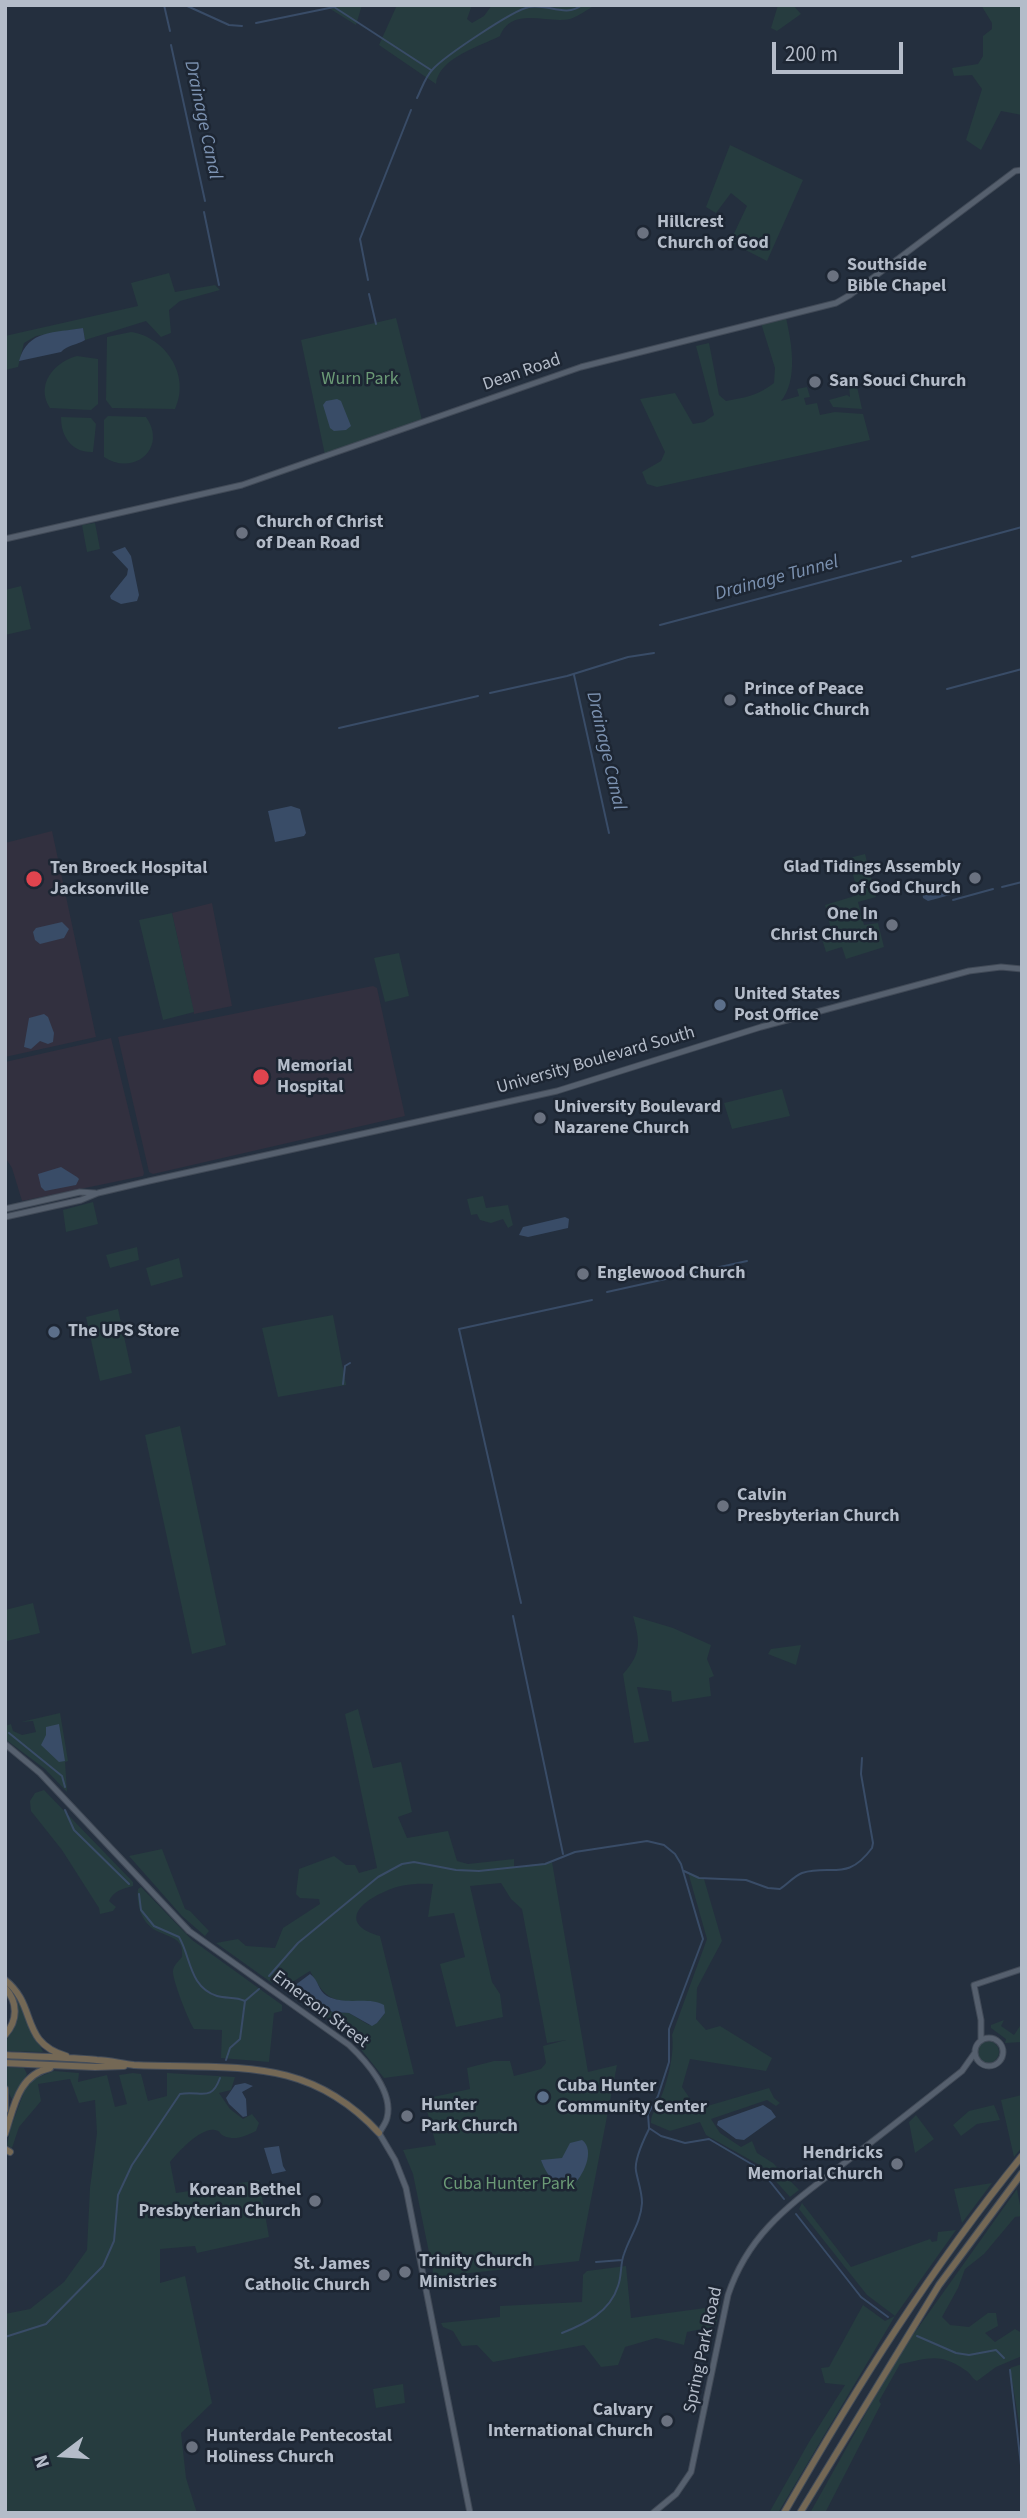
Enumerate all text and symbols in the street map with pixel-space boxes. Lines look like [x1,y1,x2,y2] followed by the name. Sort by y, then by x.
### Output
[775,28,906,72] scale bar
[785,39,838,69] text: 200 m
[178,58,226,182] water label: Drainage Canal
[657,212,769,255] place label: Hillcrest Church of God
[635,225,651,241] marker: Hillcrest Church of God
[847,255,946,298] place label: Southside Bible Chapel
[825,268,841,284] marker: Southside Bible Chapel
[480,350,564,396] street label: Dean Road
[321,369,399,391] park label: Wurn Park
[829,371,966,393] place label: San Souci Church
[807,374,823,390] marker: San Souci Church
[256,512,383,554] place label: Church of Christ of Dean Road
[234,525,250,541] marker: Church of Christ of Dean Road
[713,552,841,606] water label: Drainage Tunnel
[744,679,870,722] place label: Prince of Peace Catholic Church
[580,690,630,812] water label: Drainage Canal
[722,692,738,708] marker: Prince of Peace Catholic Church
[783,857,961,900] place label: Glad Tidings Assembly of God Church
[50,858,207,900] place label: Ten Broeck Hospital Jacksonville
[24,869,44,889] marker: Ten Broeck Hospital Jacksonville
[967,870,983,886] marker: Glad Tidings Assembly of God Church
[770,904,878,946] place label: One In Christ Church
[884,917,900,933] marker: One In Christ Church
[734,984,840,1026] place label: United States Post Office
[712,997,728,1013] marker: United States Post Office
[495,1022,697,1100] street label: University Boulevard South
[277,1056,352,1098] place label: Memorial Hospital
[251,1067,271,1087] marker: Memorial Hospital
[554,1097,721,1140] place label: University Boulevard Nazarene Church
[532,1110,548,1126] marker: University Boulevard Nazarene Church
[597,1263,746,1285] place label: Englewood Church
[575,1266,591,1282] marker: Englewood Church
[68,1321,180,1343] place label: The UPS Store
[46,1324,62,1340] marker: The UPS Store
[737,1485,900,1528] place label: Calvin Presbyterian Church
[715,1498,731,1514] marker: Calvin Presbyterian Church
[267,1967,373,2053] street label: Emerson Street
[557,2076,707,2118] place label: Cuba Hunter Community Center
[535,2089,551,2105] marker: Cuba Hunter Community Center
[421,2095,518,2138] place label: Hunter Park Church
[399,2108,415,2124] marker: Hunter Park Church
[748,2143,883,2186] place label: Hendricks Memorial Church
[889,2156,905,2172] marker: Hendricks Memorial Church
[443,2174,575,2196] park label: Cuba Hunter Park
[138,2180,301,2222] place label: Korean Bethel Presbyterian Church
[307,2193,323,2209] marker: Korean Bethel Presbyterian Church
[419,2251,532,2294] place label: Trinity Church Ministries
[244,2254,370,2296] place label: St. James Catholic Church
[397,2264,413,2280] marker: Trinity Church Ministries
[376,2267,392,2283] marker: St. James Catholic Church
[680,2285,728,2415] street label: Spring Park Road
[488,2400,653,2442] place label: Calvary International Church
[659,2413,675,2429] marker: Calvary International Church
[28,2420,98,2490] north arrow
[206,2426,392,2468] place label: Hunterdale Pentecostal Holiness Church
[184,2439,200,2455] marker: Hunterdale Pentecostal Holiness Church
[28,2451,57,2471] text: N

